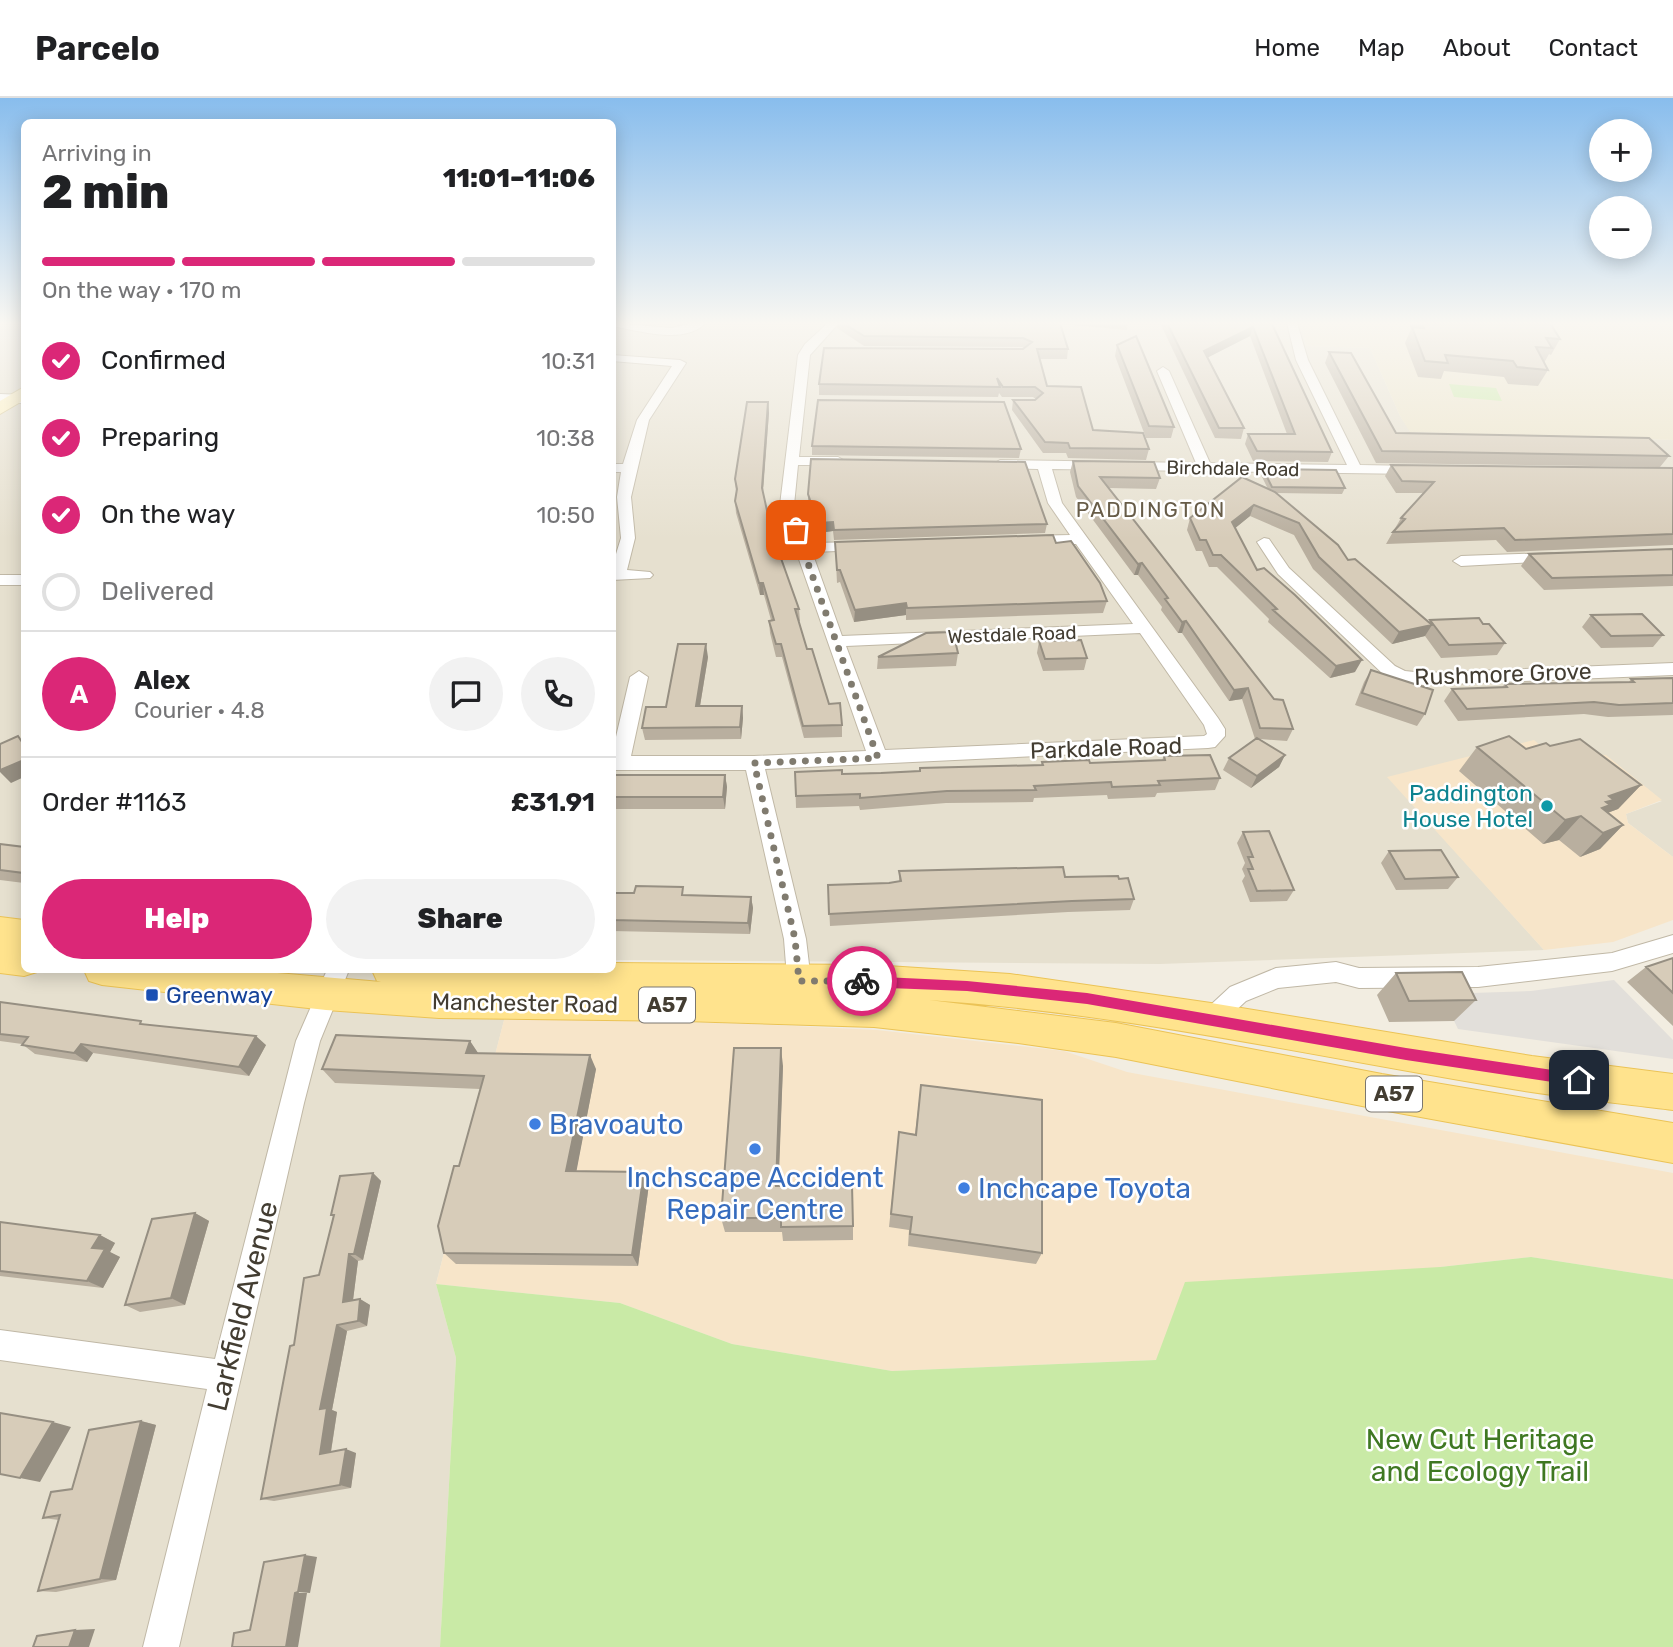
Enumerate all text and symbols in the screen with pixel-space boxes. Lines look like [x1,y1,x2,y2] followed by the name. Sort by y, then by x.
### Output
[35,29,160,68] text: Parcelo
[1254,34,1320,62] text: Home
[1358,34,1405,62] text: Map
[1443,34,1511,62] text: About
[1549,34,1638,62] text: Contact
[1589,119,1652,259] map controls
[1589,119,1652,182] button: +
[42,139,152,167] text: Arriving in
[443,163,595,194] text: 11:01–11:06
[42,165,169,220] text: 2 min
[1589,196,1652,259] button: −
[42,276,241,304] text: On the way · 170 m
[42,342,80,380] icon: check
[101,345,226,376] text: Confirmed
[541,347,595,375] text: 10:31
[42,419,80,457] icon: check
[101,422,219,453] text: Preparing
[536,424,595,452] text: 10:38
[1166,456,1300,481] street label: Birchdale Road
[42,496,80,534] icon: check
[1076,497,1226,522] district label: PADDINGTON
[101,499,235,530] text: On the way
[766,500,826,560] pin
[536,501,595,529] text: 10:50
[777,511,815,549] icon: bag
[101,576,214,607] text: Delivered
[947,621,1077,648] street label: Westdale Road
[429,657,503,731] button: chat
[521,657,595,731] button: phone
[1414,657,1592,691] street label: Rushmore Grove
[134,665,190,696] text: Alex
[70,679,88,710] text: A
[134,696,265,724] text: Courier · 4.8
[1029,731,1183,765] street label: Parkdale Road
[1402,779,1533,833] place label: Paddington House Hotel
[42,787,187,818] text: Order #1163
[511,787,595,818] text: £31.91
[1539,798,1555,814] marker: Paddington House Hotel
[42,879,312,959] button: Help
[326,879,595,959] button: Share
[827,946,897,1016] courier
[843,962,881,1000] icon: bike
[166,981,273,1009] place label: Greenway
[144,987,160,1003] marker: Greenway
[432,987,618,1019] street label: Manchester Road
[639,988,695,1023] road number: A57
[1549,1050,1609,1110] pin
[1560,1061,1598,1099] icon: home
[1366,1076,1422,1112] road number: A57
[549,1108,684,1141] place label: Bravoauto
[527,1116,543,1132] marker: Bravoauto
[747,1141,763,1157] marker: Inchscape Accident Repair Centre
[626,1161,884,1226] place label: Inchscape Accident Repair Centre
[978,1172,1191,1205] place label: Inchcape Toyota
[956,1180,972,1196] marker: Inchcape Toyota
[200,1198,285,1414] street label: Larkfield Avenue
[1366,1423,1594,1488] park label: New Cut Heritage and Ecology Trail

